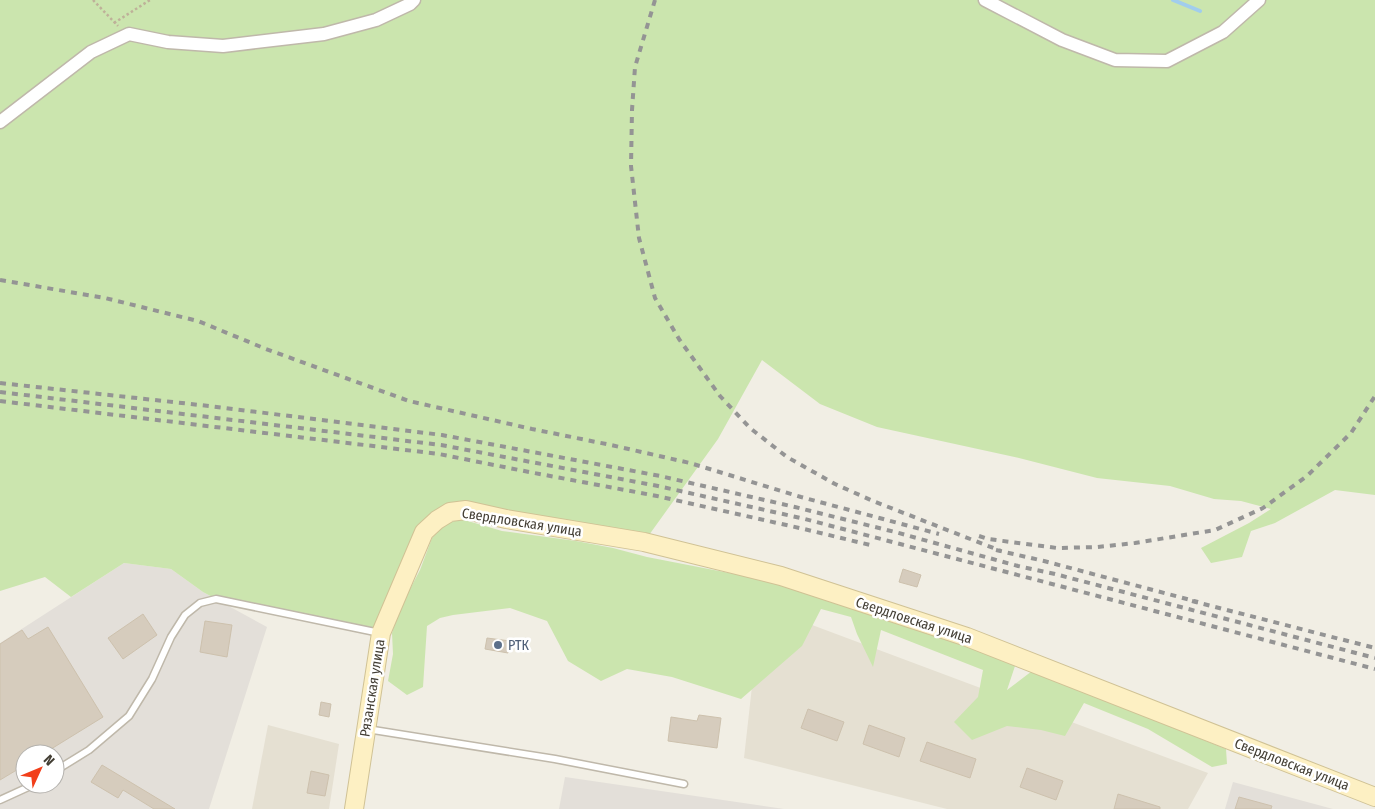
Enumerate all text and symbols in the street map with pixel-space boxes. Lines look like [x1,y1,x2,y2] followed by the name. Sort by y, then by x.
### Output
[461,505,583,540] street label: Свердловская улица
[854,594,974,647] street label: Свердловская улица
[508,637,529,654] place label: РТК
[356,638,389,738] street label: Рязанская улица
[492,639,504,651] marker: РТК
[1232,735,1352,794] street label: Свердловская улица
[15,744,65,794] north arrow
[40,751,58,769] text: N

